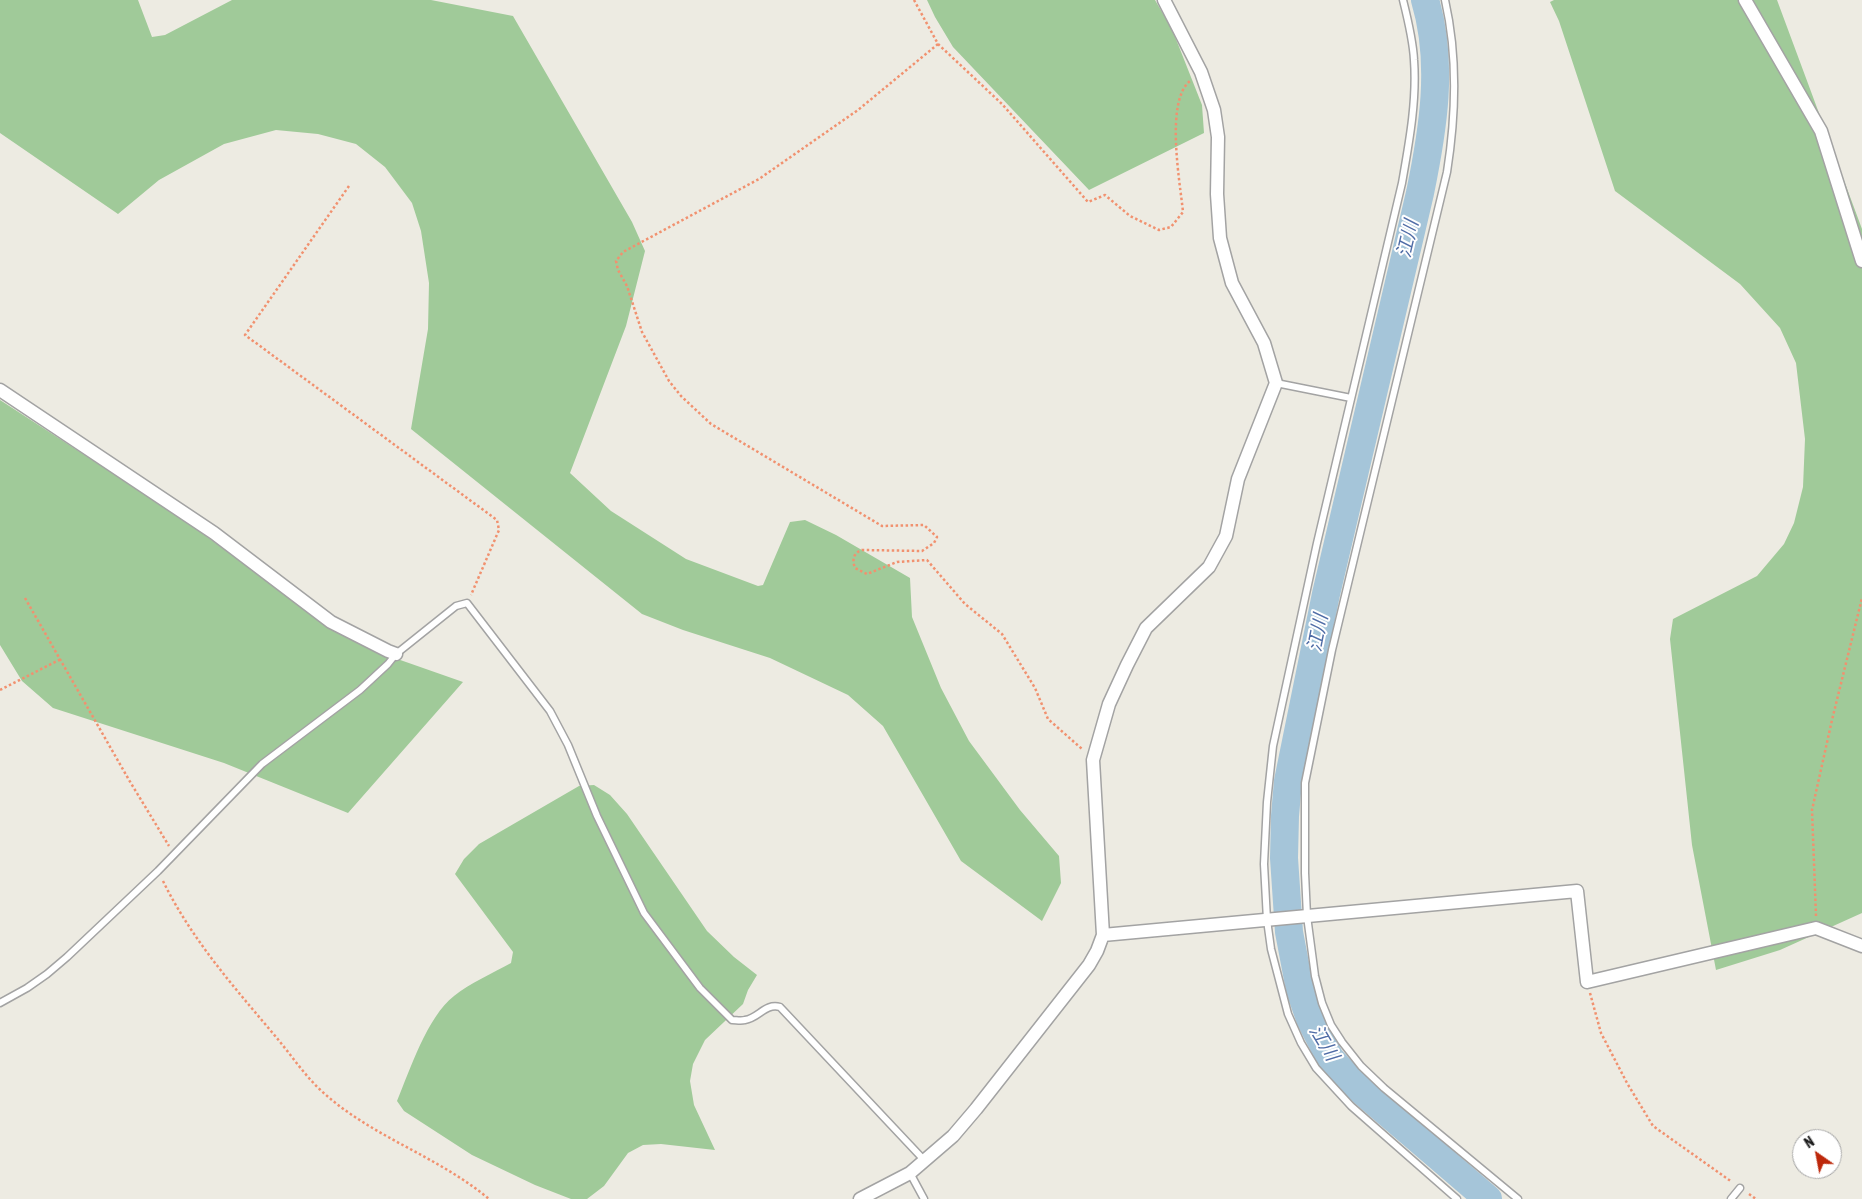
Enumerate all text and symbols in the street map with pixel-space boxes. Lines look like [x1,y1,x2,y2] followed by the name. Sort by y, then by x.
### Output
[1393,218,1423,260] water label: 江川
[1303,612,1333,654] water label: 江川
[1304,1021,1344,1065] water label: 江川
[1792,1129,1842,1179] north arrow
[1802,1133,1817,1151] text: N

